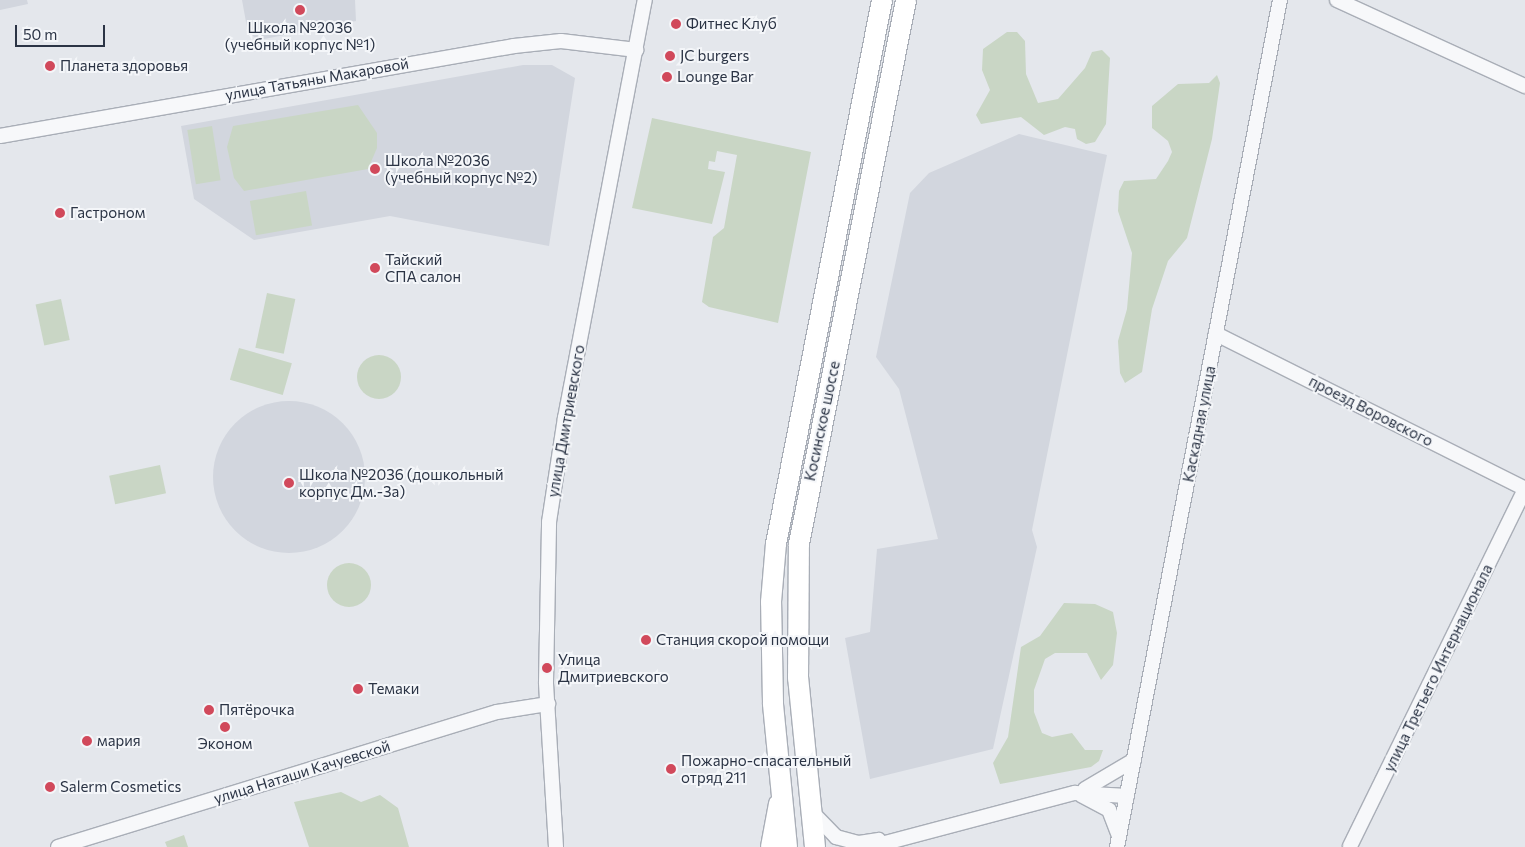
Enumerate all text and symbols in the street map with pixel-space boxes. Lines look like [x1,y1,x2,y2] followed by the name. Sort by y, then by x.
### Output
[294,4,306,16] marker: Школа №2036 (учебный корпус №1)
[18,15,108,47] scale bar
[686,15,777,33] place label: Фитнес Клуб
[225,18,375,53] place label: Школа №2036 (учебный корпус №1)
[670,18,682,30] marker: Фитнес Клуб
[23,25,57,43] text: 50 m
[680,47,749,65] place label: JC burgers
[664,50,676,62] marker: JC burgers
[224,54,410,104] street label: улица Татьяны Макаровой
[60,57,188,75] place label: Планета здоровья
[44,60,56,72] marker: Планета здоровья
[677,68,754,86] place label: Lounge Bar
[661,71,673,83] marker: Lounge Bar
[385,151,538,186] place label: Школа №2036 (учебный корпус №2)
[369,163,381,175] marker: Школа №2036 (учебный корпус №2)
[70,204,145,222] place label: Гастроном
[54,207,66,219] marker: Гастроном
[385,250,461,285] place label: Тайский СПА салон
[369,262,381,274] marker: Тайский СПА салон
[544,343,588,499] street label: улица Дмитриевского
[801,359,843,483] street label: Косинское шоссе
[1179,364,1219,484] street label: Каскадная улица
[1306,372,1436,450] street label: проезд Воровского
[299,465,504,500] place label: Школа №2036 (дошкольный корпус Дм.-3а)
[283,477,295,489] marker: Школа №2036 (дошкольный корпус Дм.-3а)
[1380,561,1496,775] street label: улица Третьего Интернационала
[656,631,829,649] place label: Станция скорой помощи
[640,634,652,646] marker: Станция скорой помощи
[558,650,669,685] place label: Улица Дмитриевского
[540,661,554,675] marker: Улица Дмитриевского
[368,680,419,698] place label: Темаки
[352,683,364,695] marker: Темаки
[219,701,294,719] place label: Пятёрочка
[203,704,215,716] marker: Пятёрочка
[219,721,231,733] marker: Эконом
[97,732,141,750] place label: мария
[81,735,93,747] marker: мария
[197,735,253,753] place label: Эконом
[212,737,392,807] street label: улица Наташи Качуевской
[681,751,851,786] place label: Пожарно-спасательный отряд 211
[665,763,677,775] marker: Пожарно-спасательный отряд 211
[60,778,181,796] place label: Salerm Cosmetics
[44,781,56,793] marker: Salerm Cosmetics

